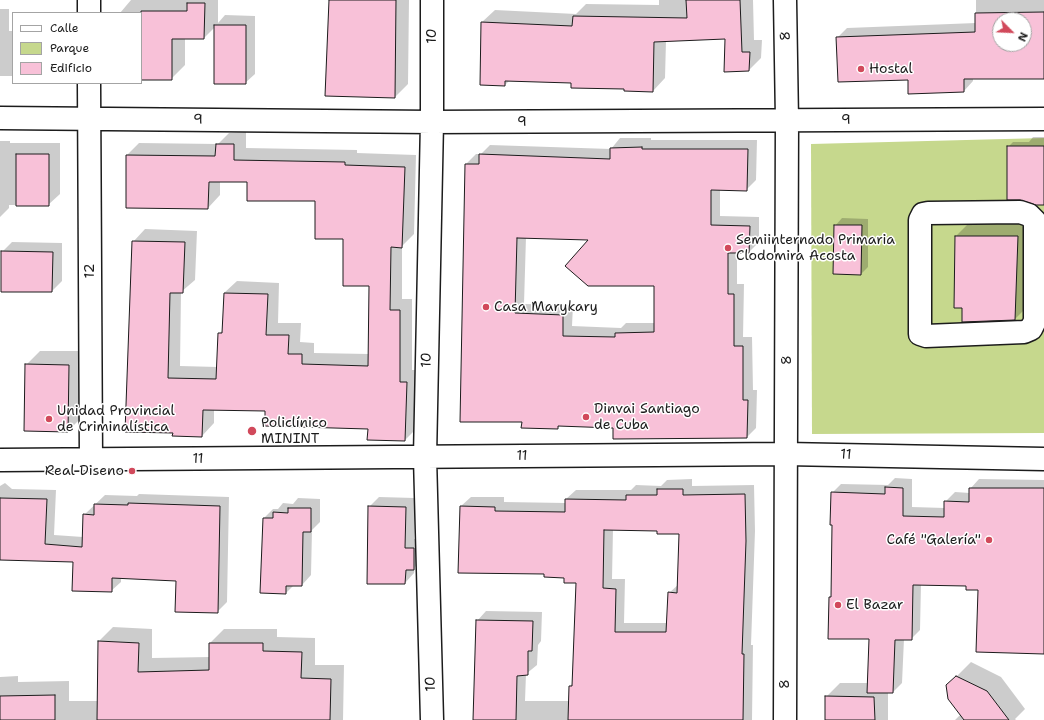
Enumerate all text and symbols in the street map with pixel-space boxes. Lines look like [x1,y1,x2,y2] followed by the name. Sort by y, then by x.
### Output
[12,12,142,84] legend
[992,12,1032,52] north arrow
[50,20,79,36] text: Calle
[424,28,440,44] street label: 10
[1014,30,1031,44] text: N
[778,31,794,41] street label: 8
[50,40,89,56] text: Parque
[50,60,92,76] text: Edificio
[869,61,913,77] place label: Hostal
[856,64,866,74] marker: Hostal
[193,112,203,128] street label: 9
[841,112,851,128] street label: 9
[517,114,527,130] street label: 9
[736,232,895,264] place label: Semiinternado Primaria Clodomira Acosta
[723,243,733,253] marker: Semiinternado Primaria Clodomira Acosta
[82,264,98,278] street label: 12
[494,299,598,315] place label: Casa Marykary
[481,302,491,312] marker: Casa Marykary
[418,352,436,368] street label: 10
[779,355,795,365] street label: 8
[594,401,700,434] place label: Dinvai Santiago de Cuba
[57,403,175,436] place label: Unidad Provincial de Criminalística
[581,412,591,422] marker: Dinvai Santiago de Cuba
[44,414,54,424] marker: Unidad Provincial de Criminalística
[261,415,327,448] place label: Policlínico MININT
[246,425,258,437] marker: Policlínico MININT
[840,447,852,463] street label: 11
[516,448,528,464] street label: 11
[192,451,204,467] street label: 11
[45,463,124,479] place label: Real Diseno
[127,466,137,476] marker: Real Diseno
[887,532,981,548] place label: Café "Galería"
[984,535,994,545] marker: Café "Galería"
[846,597,903,613] place label: El Bazar
[833,600,843,610] marker: El Bazar
[422,676,440,692] street label: 10
[777,679,793,689] street label: 8

